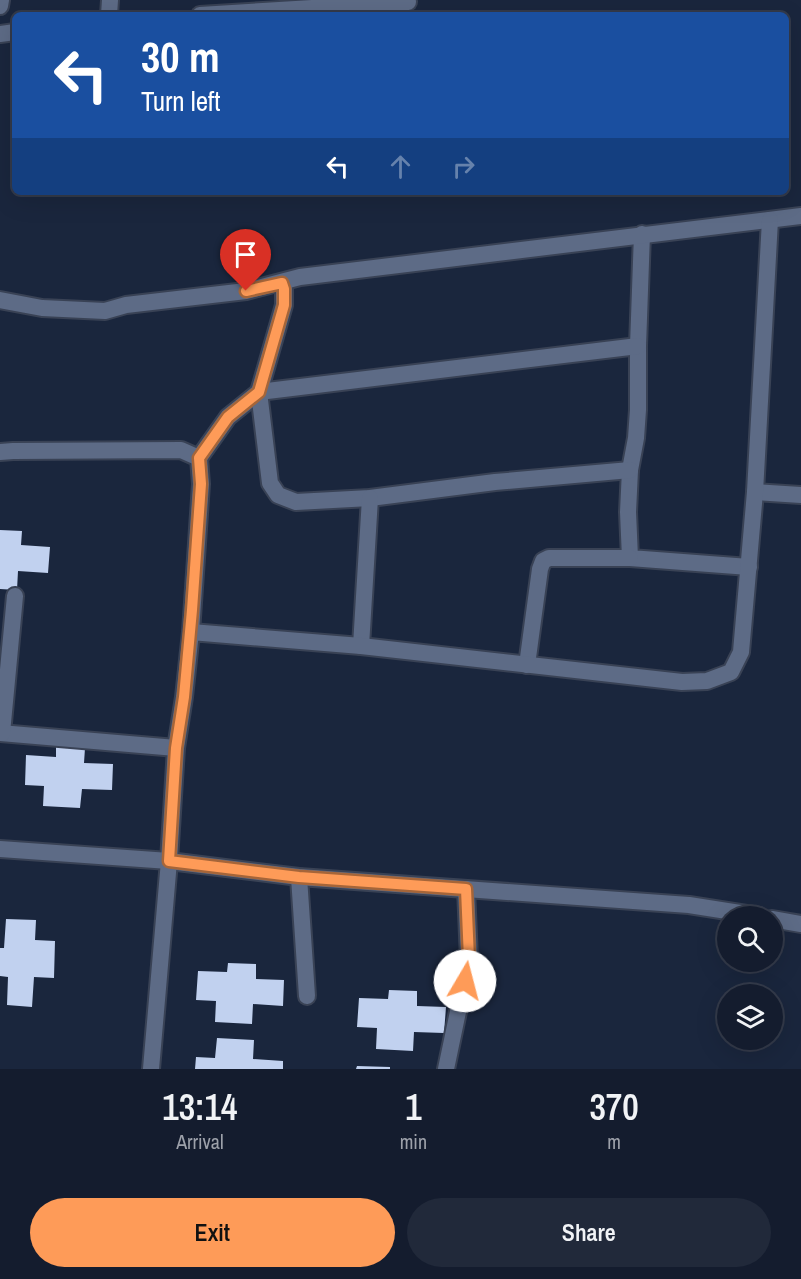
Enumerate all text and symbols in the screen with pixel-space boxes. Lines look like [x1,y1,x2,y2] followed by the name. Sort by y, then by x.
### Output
[141,29,220,85] text: 30 m
[42,36,120,114] icon: left
[141,83,220,119] text: Turn left
[321,150,354,183] icon: left
[384,150,417,183] icon: ahead
[447,150,480,183] icon: right
[220,229,271,291] pin
[229,238,262,271] icon: arrive
[717,906,783,1050] map controls
[717,906,783,972] button: search
[433,949,497,1013] position arrow
[717,984,783,1050] button: layers
[162,1083,237,1131] text: 13:14
[405,1083,422,1131] text: 1
[589,1083,639,1131] text: 370
[176,1128,224,1155] text: Arrival
[400,1128,427,1155] text: min
[607,1128,621,1155] text: m
[30,1198,395,1267] button: Exit
[407,1198,771,1267] button: Share

